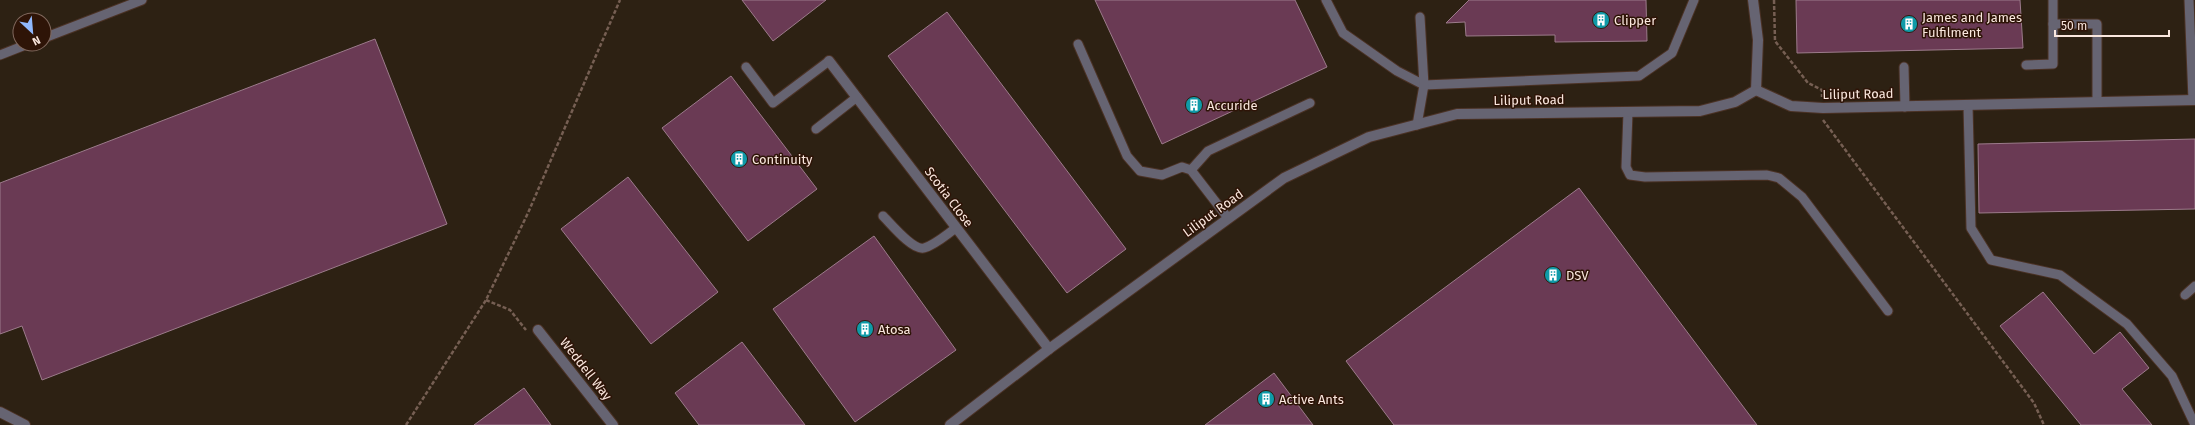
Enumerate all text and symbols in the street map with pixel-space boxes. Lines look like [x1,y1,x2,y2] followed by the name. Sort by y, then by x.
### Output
[1591,10,1611,30] building icon: Clipper
[1922,10,2022,40] place label: James and James Fulfilment
[12,12,52,52] north arrow
[2055,12,2169,38] scale bar
[1614,13,1656,28] place label: Clipper
[1899,14,1919,34] building icon: James and James Fulfilment
[2061,19,2087,33] text: 50 m
[30,33,42,48] text: N
[1822,86,1894,102] street label: Liliput Road
[1493,92,1565,108] street label: Liliput Road
[1184,95,1204,115] building icon: Accuride
[1207,98,1258,113] place label: Accuride
[729,149,749,169] building icon: Continuity
[752,152,813,167] place label: Continuity
[922,164,976,230] street label: Scotia Close
[1180,186,1246,240] street label: Liliput Road
[1543,265,1563,285] building icon: DSV
[1566,268,1589,283] place label: DSV
[855,319,875,339] building icon: Atosa
[878,322,911,337] place label: Atosa
[557,335,615,404] street label: Weddell Way
[1256,389,1276,409] building icon: Active Ants
[1279,392,1344,407] place label: Active Ants

